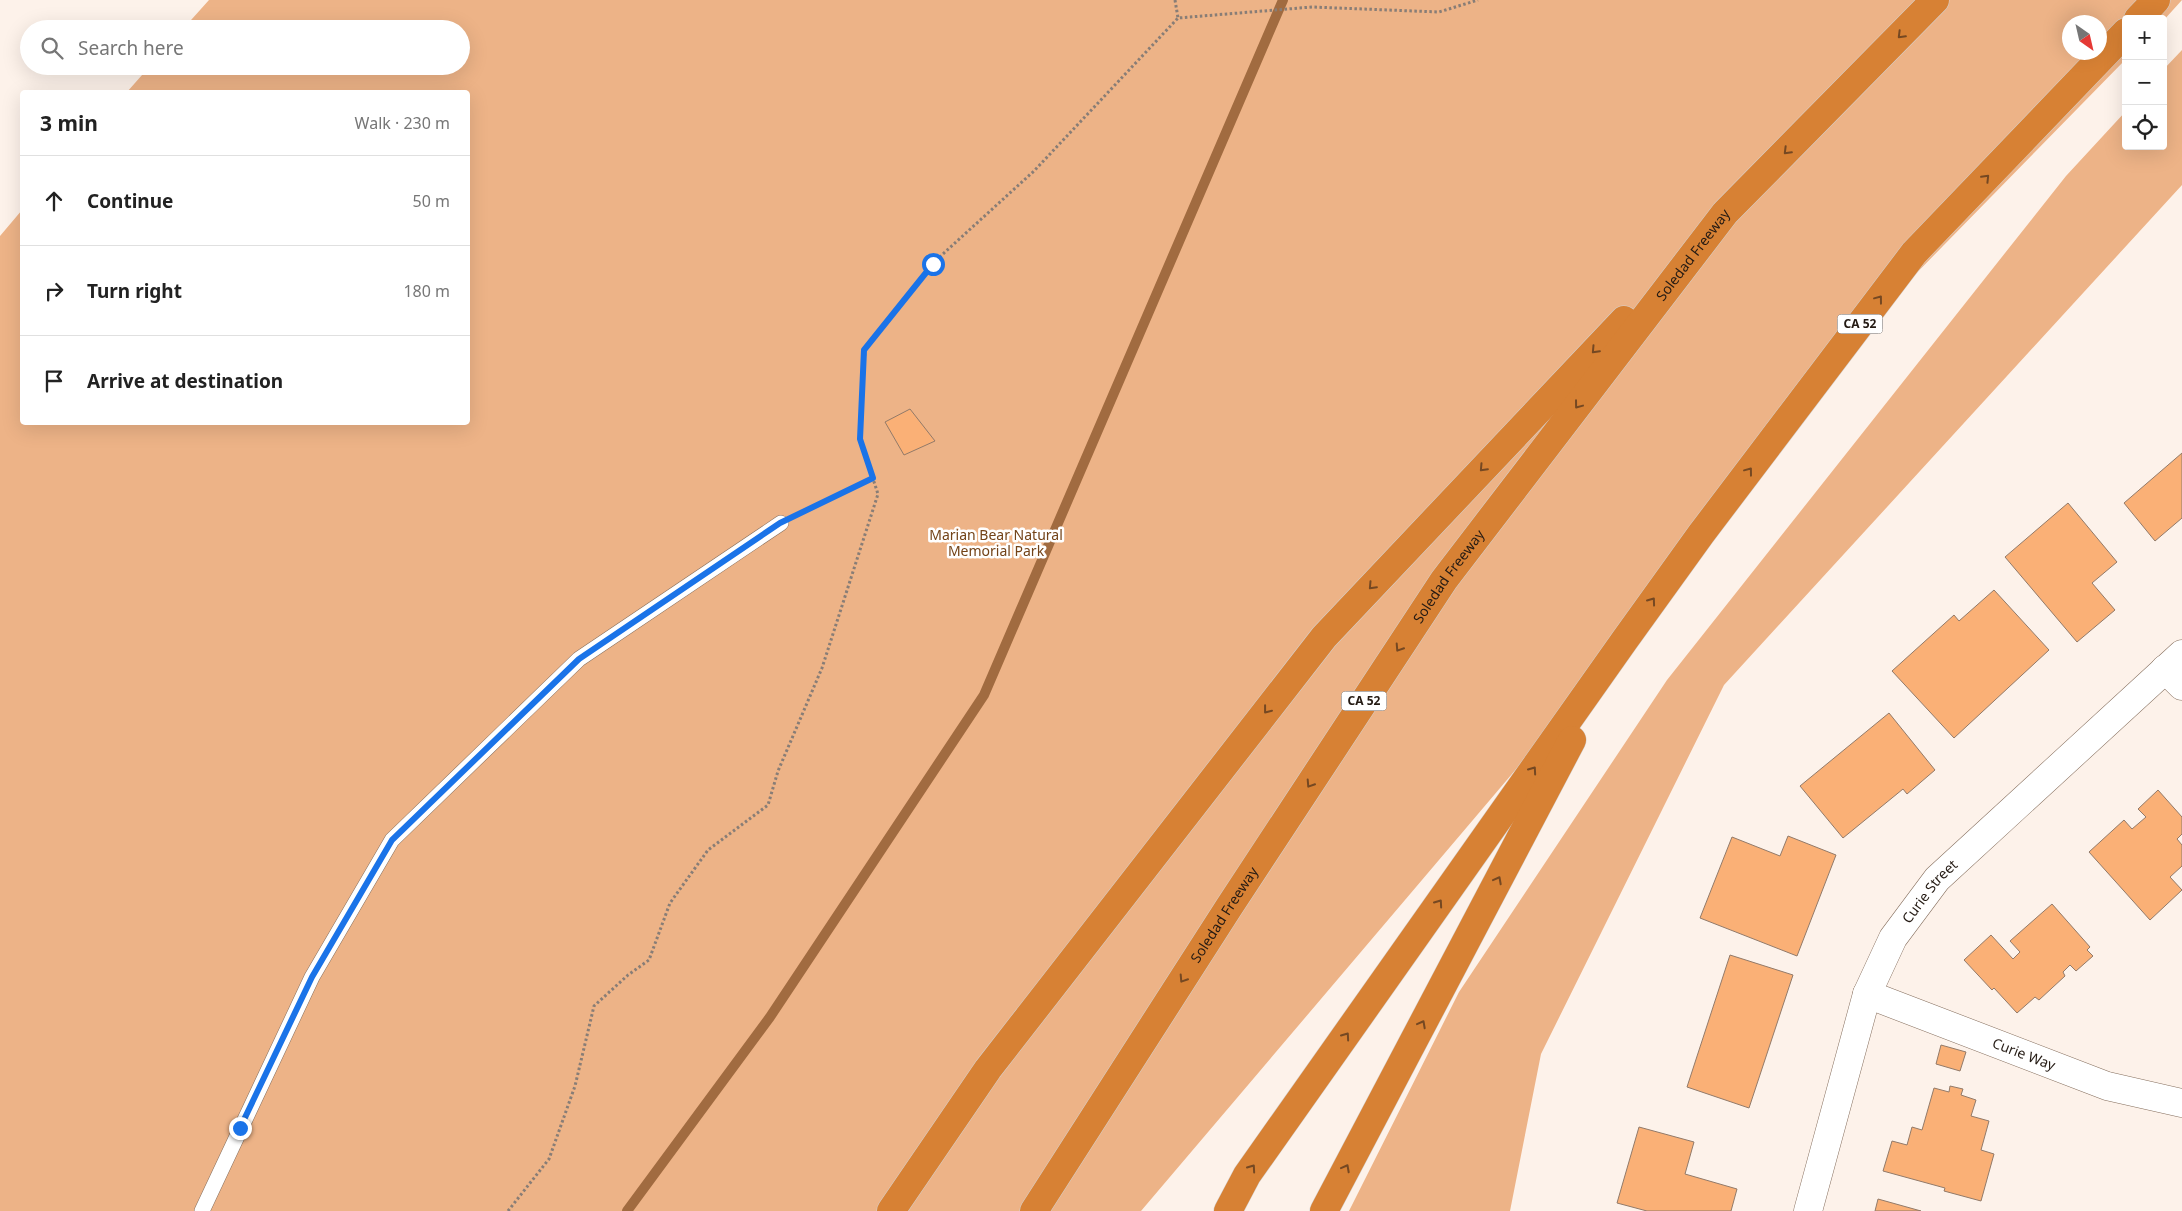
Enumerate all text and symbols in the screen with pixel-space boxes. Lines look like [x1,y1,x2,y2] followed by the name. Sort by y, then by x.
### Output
[2062,15,2107,60] north arrow
[2122,15,2167,150] map controls
[2122,15,2167,60] button: +
[20,20,470,75] search box
[1898,29,1907,38] one-way arrow
[38,34,66,62] icon: search
[78,35,184,61] text: Search here
[2122,60,2167,105] button: −
[2122,105,2167,150] button: locate
[40,109,98,137] text: 3 min
[355,112,450,134] text: Walk · 230 m
[1784,145,1793,154] one-way arrow
[1980,174,1989,183] one-way arrow
[40,187,68,215] icon: ahead
[87,188,173,214] text: Continue
[413,190,450,212] text: 50 m
[1651,204,1734,304] street label: Soledad Freeway
[922,253,945,276] route start
[40,277,68,305] icon: right
[87,278,182,304] text: Turn right
[403,280,450,302] text: 180 m
[1873,295,1882,305] one-way arrow
[1838,314,1882,334] road number: CA 52
[1592,345,1601,354] one-way arrow
[40,367,68,395] icon: arrive
[87,368,283,394] text: Arrive at destination
[1576,399,1584,408] one-way arrow
[1480,463,1489,472] one-way arrow
[1743,467,1752,477] one-way arrow
[929,525,1063,560] park label: Marian Bear Natural Memorial Park
[1408,525,1489,627] street label: Soledad Freeway
[1369,581,1378,590] one-way arrow
[1647,598,1655,607] one-way arrow
[1396,643,1405,652] one-way arrow
[1342,691,1386,710] road number: CA 52
[1264,704,1273,714] one-way arrow
[1527,766,1536,776] one-way arrow
[1307,778,1316,788] one-way arrow
[1897,855,1961,927] street label: Curie Street
[1186,862,1262,966] street label: Soledad Freeway
[1492,876,1502,885] one-way arrow
[1433,899,1442,909] one-way arrow
[1180,973,1189,983] one-way arrow
[1416,1020,1426,1029] one-way arrow
[1340,1032,1349,1041] one-way arrow
[1990,1033,2059,1075] street label: Curie Way
[229,1117,252,1140] route end
[1340,1164,1350,1173] one-way arrow
[1246,1165,1255,1174] one-way arrow

